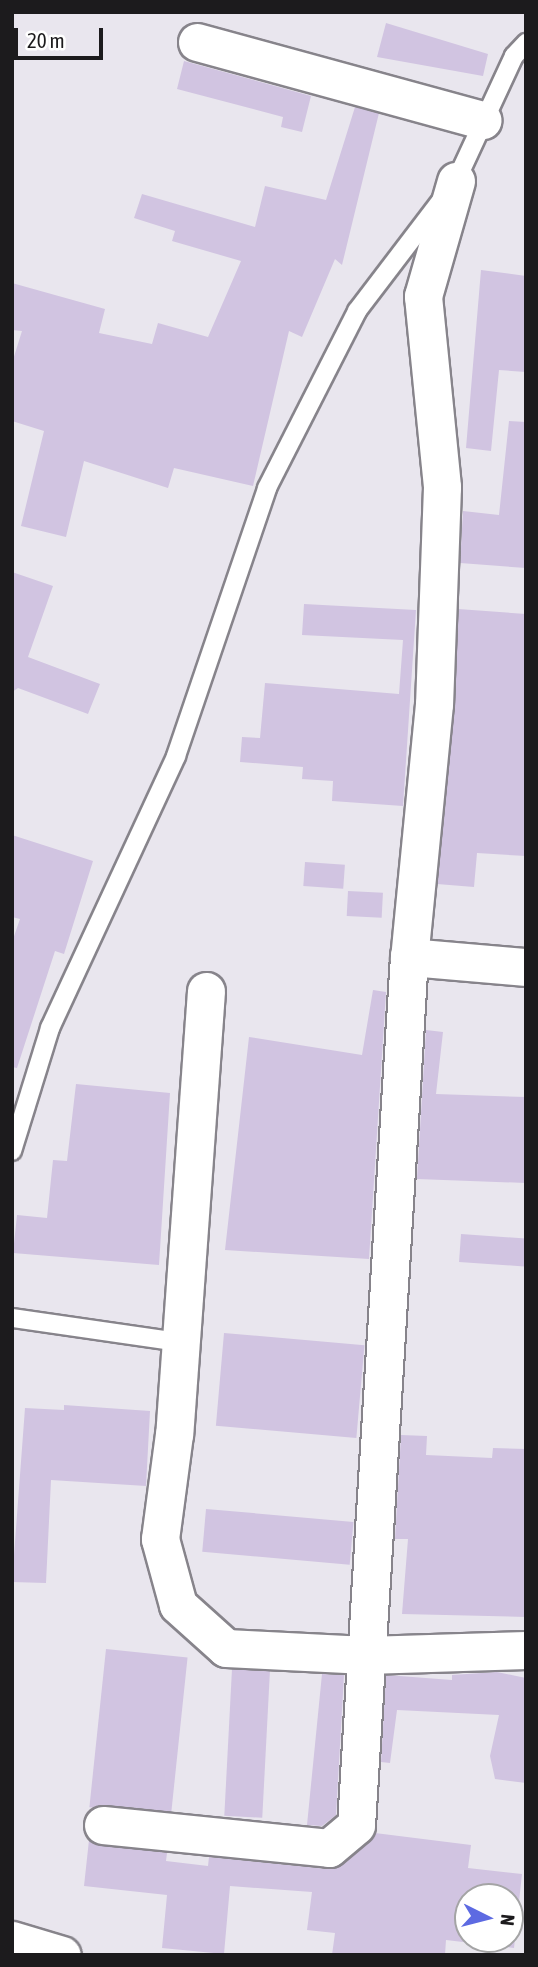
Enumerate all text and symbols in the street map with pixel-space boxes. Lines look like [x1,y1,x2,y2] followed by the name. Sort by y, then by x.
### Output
[18,14,107,58] scale bar
[27,28,65,52] text: 20 m
[454,1883,524,1953] north arrow
[496,1913,519,1927] text: N

